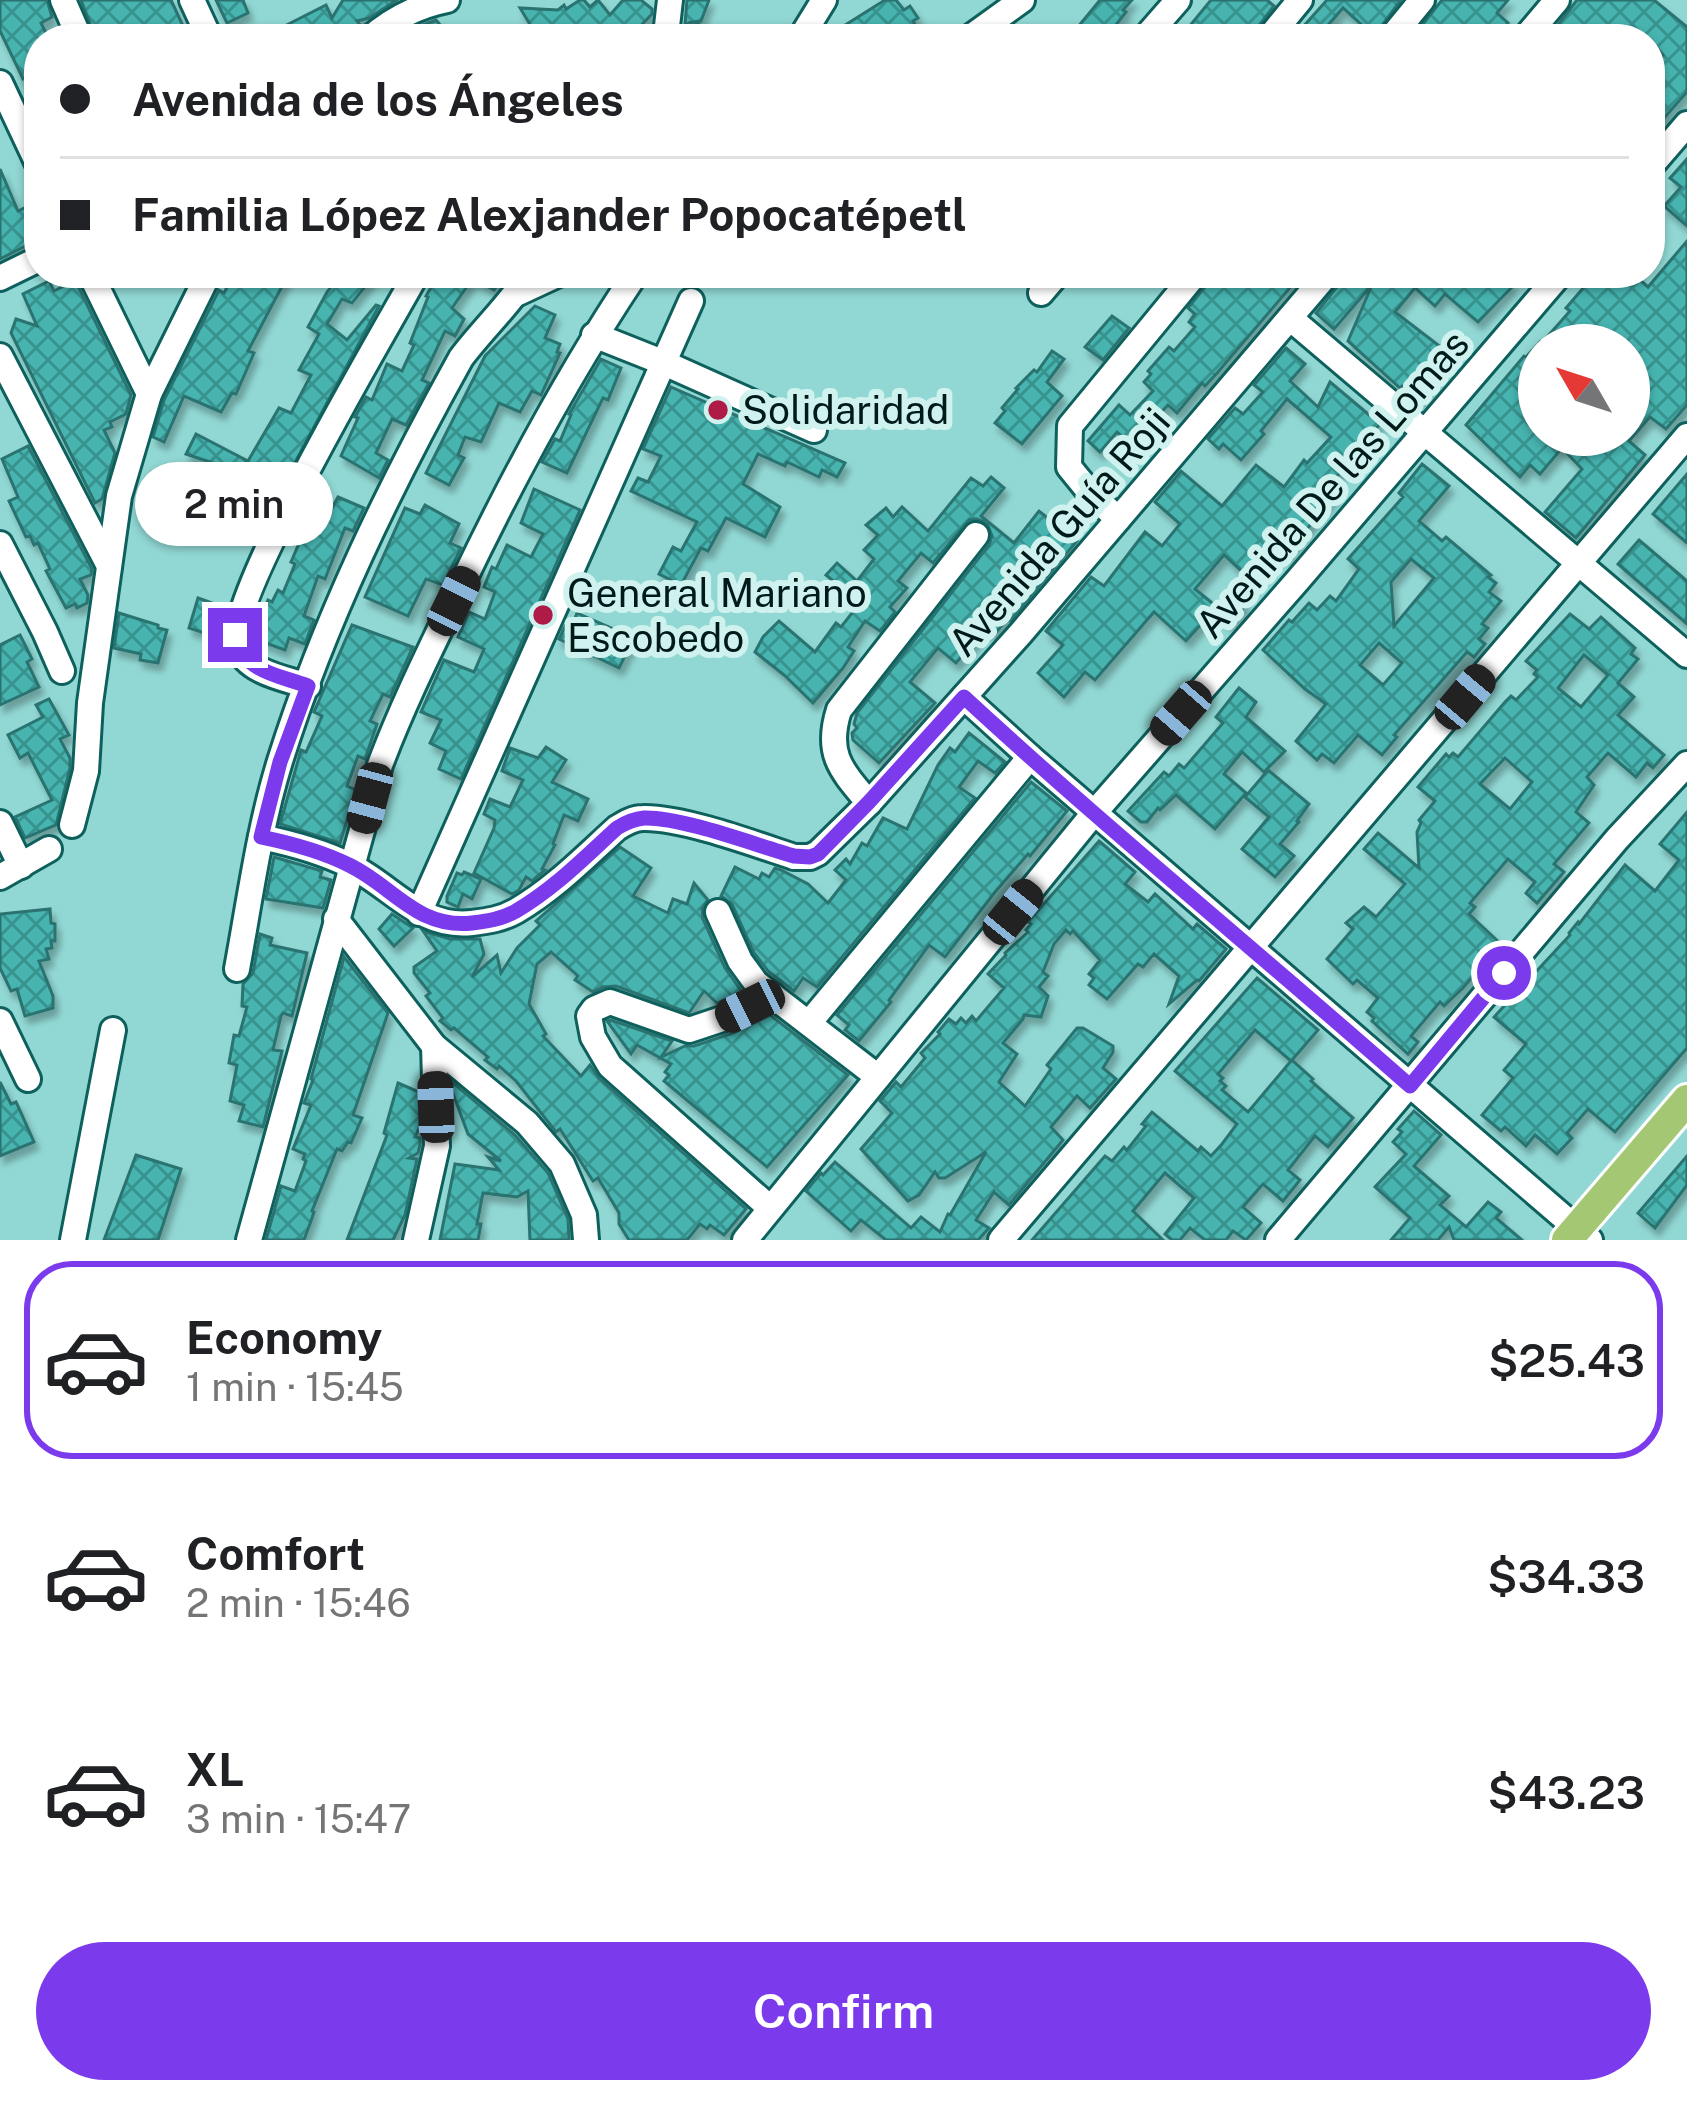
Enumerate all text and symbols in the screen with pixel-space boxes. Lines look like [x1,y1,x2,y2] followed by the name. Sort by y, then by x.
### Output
[132,73,624,126] text: Avenida de los Ángeles
[132,188,967,241] text: Familia López Alexjander Popocatépetl
[1186,321,1478,647] street label: Avenida De las Lomas
[1518,324,1650,456] north arrow
[1518,324,1650,456] map controls
[742,387,949,433] place label: Solidaridad
[705,397,731,423] marker: Solidaridad
[939,399,1179,665] street label: Avenida Guía Roji
[136,461,334,545] callout: 2 min
[184,481,284,527] text: 2 min
[422,561,486,641] car
[567,570,867,661] place label: General Mariano Escobedo
[530,602,556,628] marker: General Mariano Escobedo
[208,608,262,662] route end
[1428,658,1502,736] car
[1144,674,1218,752] car
[343,759,397,837] car
[976,873,1050,951] car
[1477,946,1531,1000] route start
[710,974,790,1038] car
[417,1070,455,1144] car
[42,1306,150,1414] icon: car
[186,1311,382,1364] text: Economy
[1488,1334,1645,1387] text: $25.43
[186,1364,404,1410] text: 1 min · 15:45
[42,1522,150,1630] icon: car
[186,1527,365,1580] text: Comfort
[1487,1550,1645,1603] text: $34.33
[186,1580,411,1626] text: 2 min · 15:46
[42,1738,150,1846] icon: car
[186,1743,244,1796] text: XL
[1488,1766,1645,1819] text: $43.23
[186,1796,411,1842] text: 3 min · 15:47
[36,1942,1651,2080] button: Confirm

